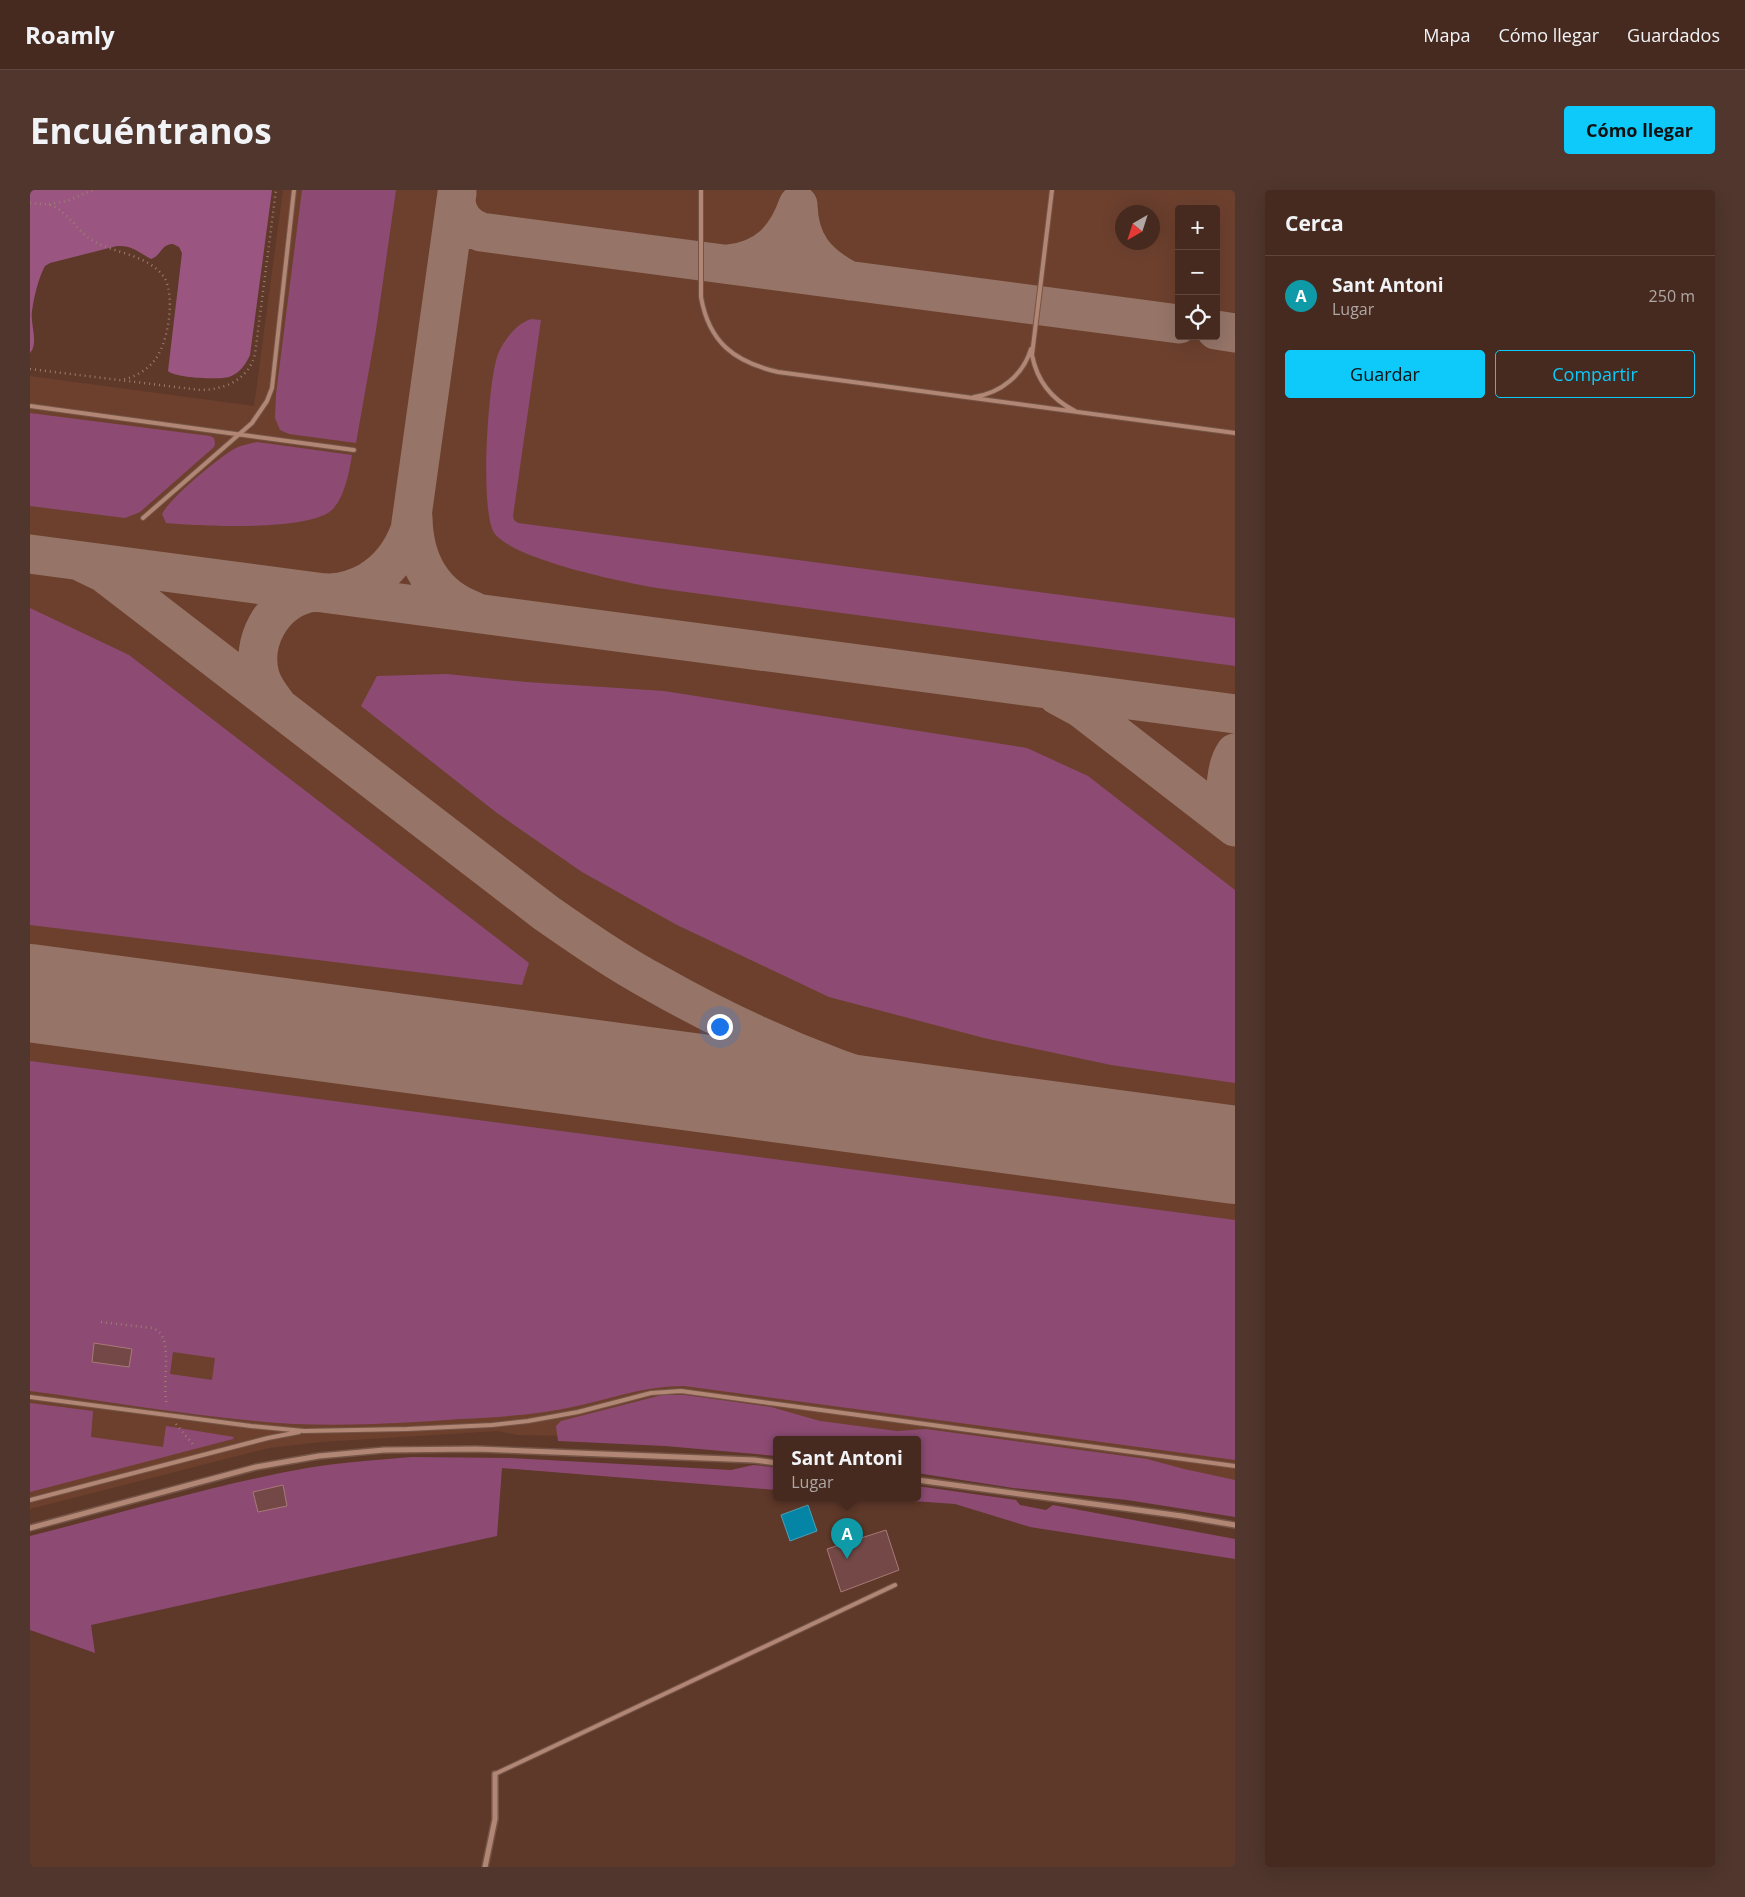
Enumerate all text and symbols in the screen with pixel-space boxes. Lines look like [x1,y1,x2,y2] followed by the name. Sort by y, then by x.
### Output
[25,18,115,51] text: Roamly
[1423,23,1470,47] text: Mapa
[1498,23,1599,47] text: Cómo llegar
[1627,23,1720,47] text: Guardados
[1564,106,1715,154] button: Cómo llegar
[30,107,272,154] text: Encuéntranos
[1115,205,1160,250] north arrow
[1175,205,1220,340] map controls
[1175,205,1220,250] button: +
[1285,209,1344,237] text: Cerca
[1175,250,1220,295] button: −
[1332,272,1444,298] text: Sant Antoni
[1295,285,1307,307] text: A
[1649,285,1695,307] text: 250 m
[1175,295,1220,340] button: locate
[1332,298,1374,320] text: Lugar
[1285,350,1485,398] button: Guardar
[1495,350,1695,398] button: Compartir
[707,1014,733,1040] your location
[773,1436,921,1501] popup
[791,1445,903,1471] text: Sant Antoni
[791,1471,834,1493] text: Lugar
[831,1518,863,1559] pin: A

